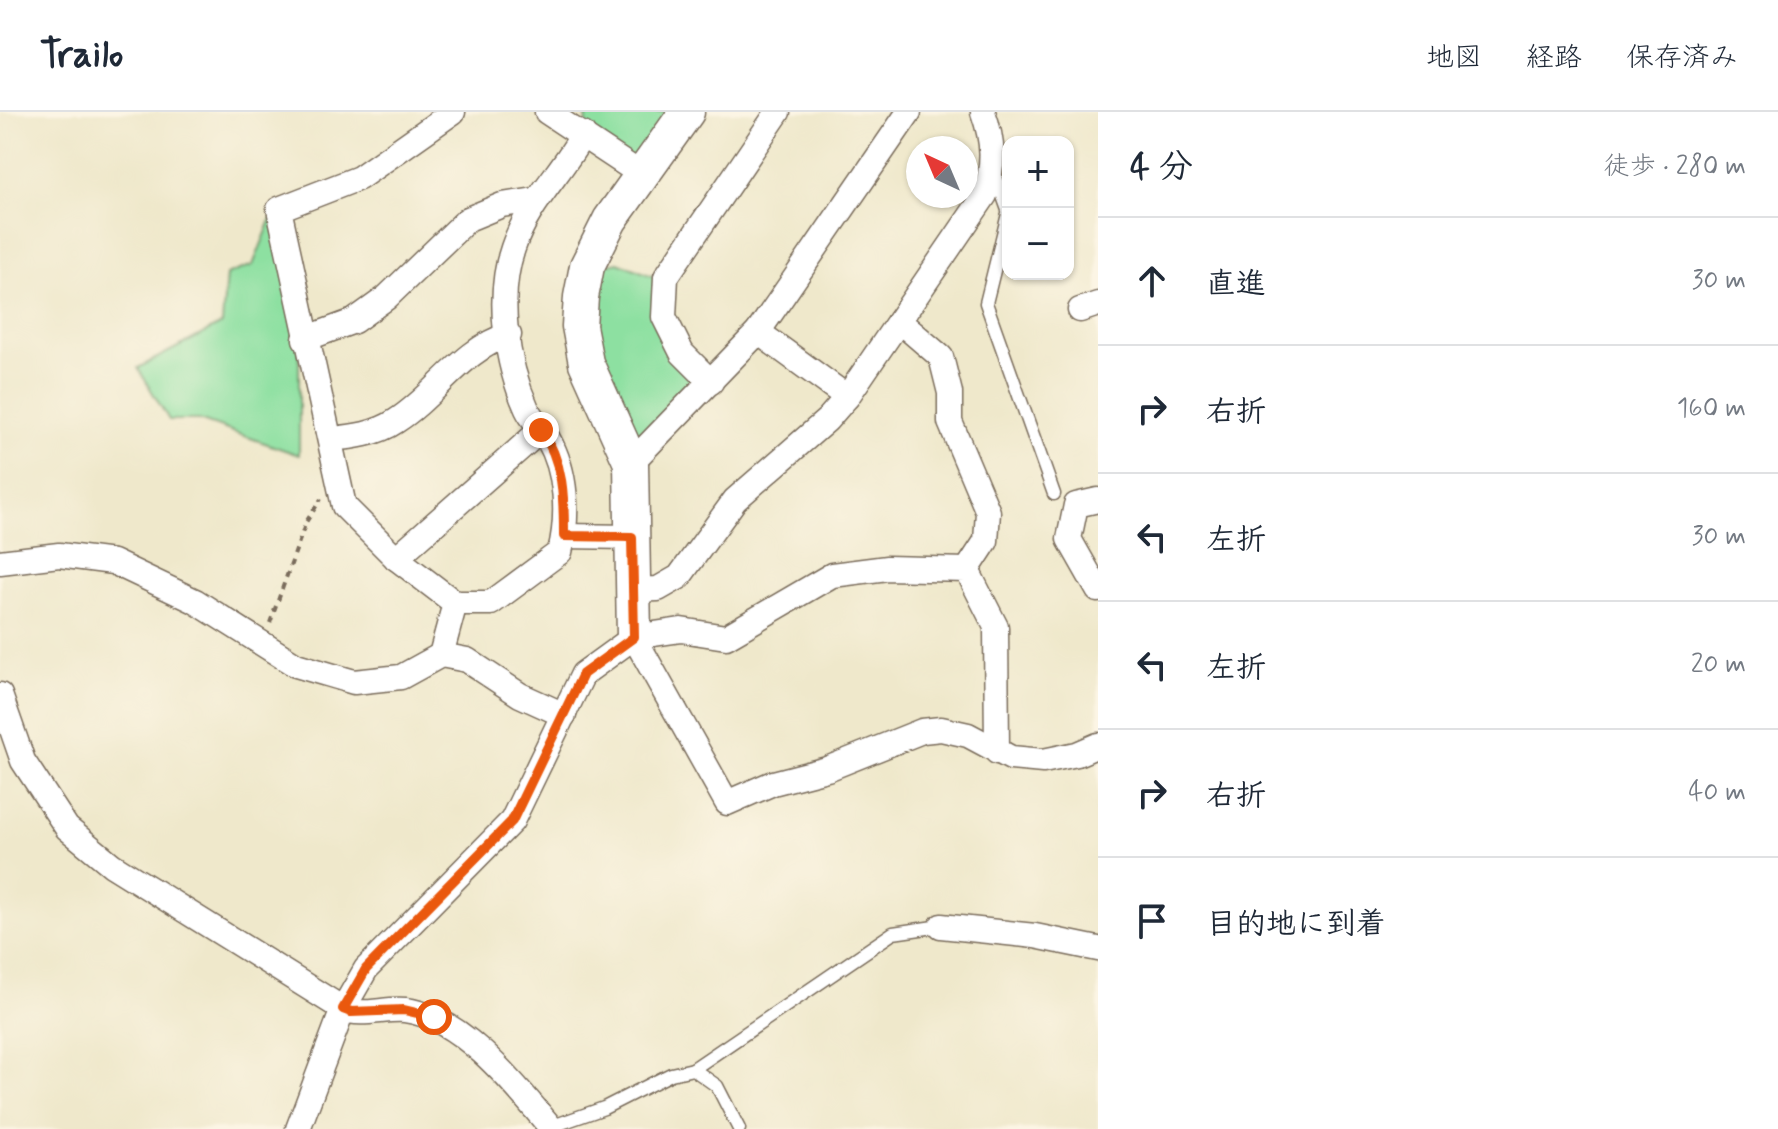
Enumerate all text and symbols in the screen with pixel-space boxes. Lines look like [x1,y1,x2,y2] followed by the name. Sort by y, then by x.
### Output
[40,31,123,80] text: Trailo
[1426,40,1482,77] text: 地図
[1526,40,1582,77] text: 経路
[1626,40,1738,77] text: 保存済み
[906,136,978,208] north arrow
[1002,136,1074,280] map controls
[1002,136,1074,208] button: +
[1130,145,1193,190] text: 4 分
[1604,150,1746,184] text: 徒歩 · 280 m
[1002,208,1074,280] button: −
[1130,259,1174,303] icon: ahead
[1692,264,1746,298] text: 30 m
[1206,265,1266,304] text: 直進
[1130,387,1174,431] icon: right
[1677,392,1746,426] text: 160 m
[1206,393,1266,432] text: 右折
[523,412,559,448] route end
[1130,515,1174,559] icon: left
[1692,520,1746,554] text: 30 m
[1206,521,1266,560] text: 左折
[1130,643,1174,687] icon: left
[1691,648,1746,682] text: 20 m
[1206,649,1266,688] text: 左折
[1130,771,1174,815] icon: right
[1688,776,1746,810] text: 40 m
[1206,777,1266,816] text: 右折
[1130,899,1174,943] icon: arrive
[1206,905,1386,944] text: 目的地に到着
[416,999,452,1035] route start

